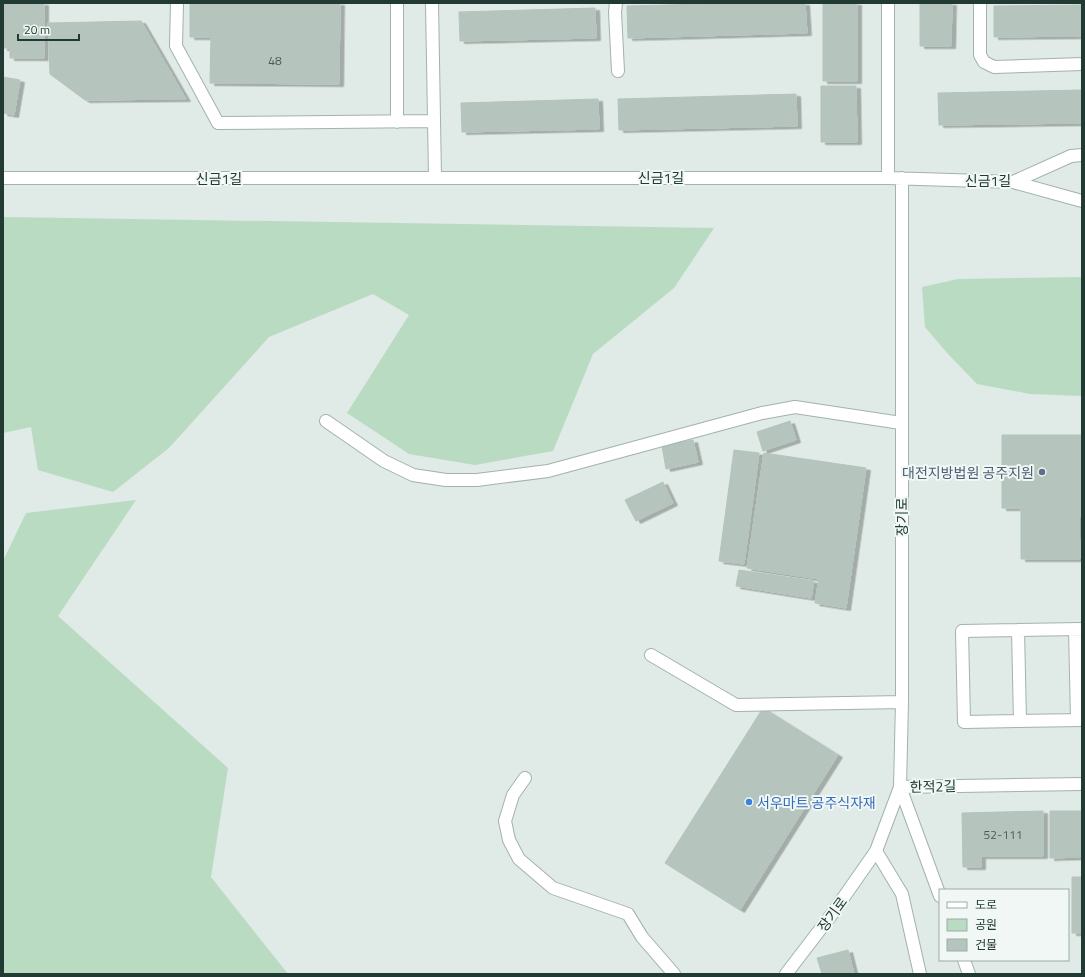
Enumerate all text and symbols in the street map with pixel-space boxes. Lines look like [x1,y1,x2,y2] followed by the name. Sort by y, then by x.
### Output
[18,16,79,42] scale bar
[24,20,50,39] text: 20 m
[268,51,282,70] house number: 48
[638,167,684,188] street label: 신금1길
[196,168,242,189] street label: 신금1길
[965,170,1011,191] street label: 신금1길
[902,462,1034,483] place label: 대전지방법원 공주지원
[1037,467,1047,477] marker: 대전지방법원 공주지원
[891,498,912,536] street label: 장기로
[910,775,956,797] street label: 한적2길
[757,792,876,813] place label: 서우마트 공주식자재
[744,797,754,807] marker: 서우마트 공주식자재
[984,825,1022,844] house number: 52-111
[939,889,1069,961] legend
[812,892,852,936] street label: 장기로
[975,895,997,914] text: 도로
[975,915,997,934] text: 공원
[975,935,997,954] text: 건물

